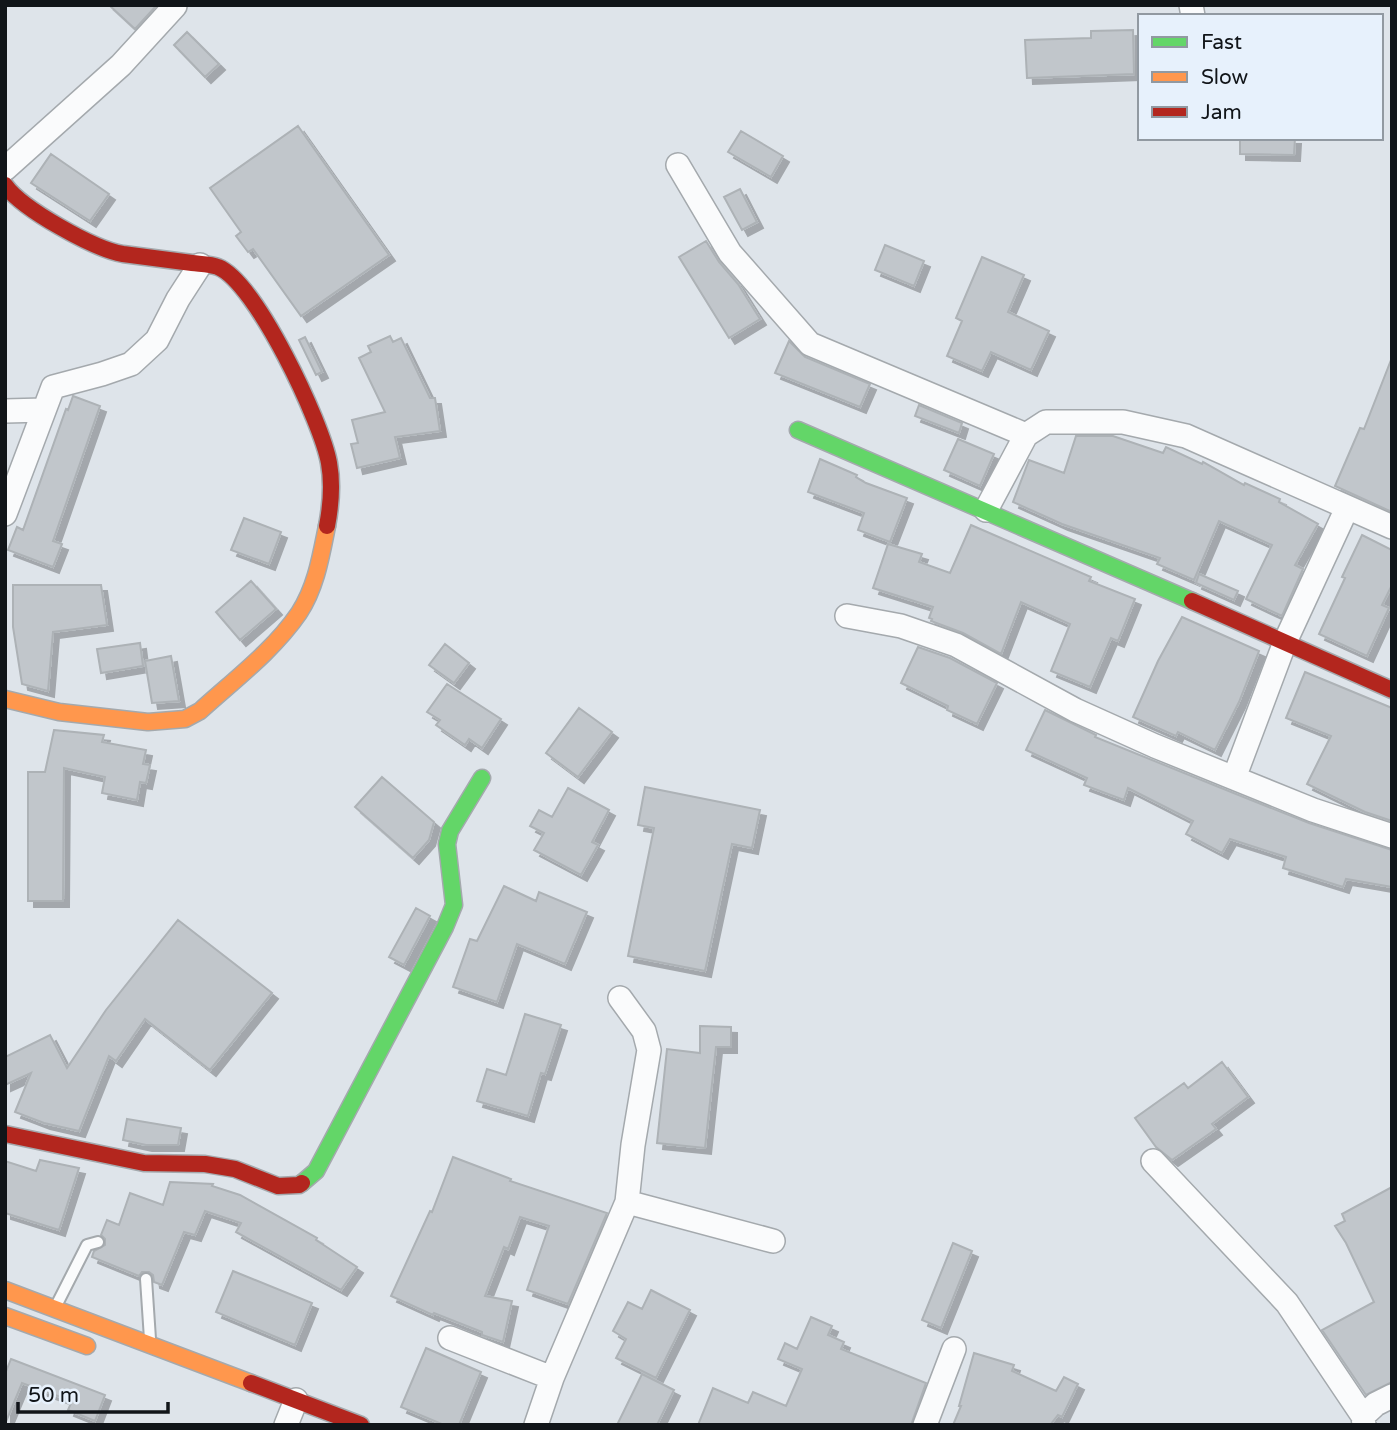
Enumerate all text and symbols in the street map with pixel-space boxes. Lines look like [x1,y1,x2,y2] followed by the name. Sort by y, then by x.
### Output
[1138,14,1383,140] legend
[1201,30,1242,55] text: Fast
[1201,65,1249,90] text: Slow
[1201,100,1242,125] text: Jam
[18,1370,168,1414] scale bar
[28,1383,79,1408] text: 50 m

